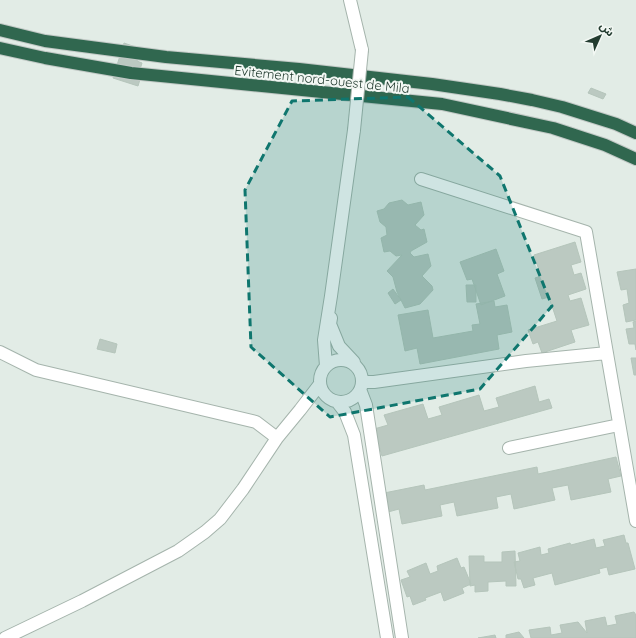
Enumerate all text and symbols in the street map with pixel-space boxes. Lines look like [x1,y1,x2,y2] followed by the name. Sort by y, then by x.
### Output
[580,16,620,56] north arrow
[597,19,617,39] text: ش
[234,62,410,96] street label: Evitement nord-ouest de Mila

